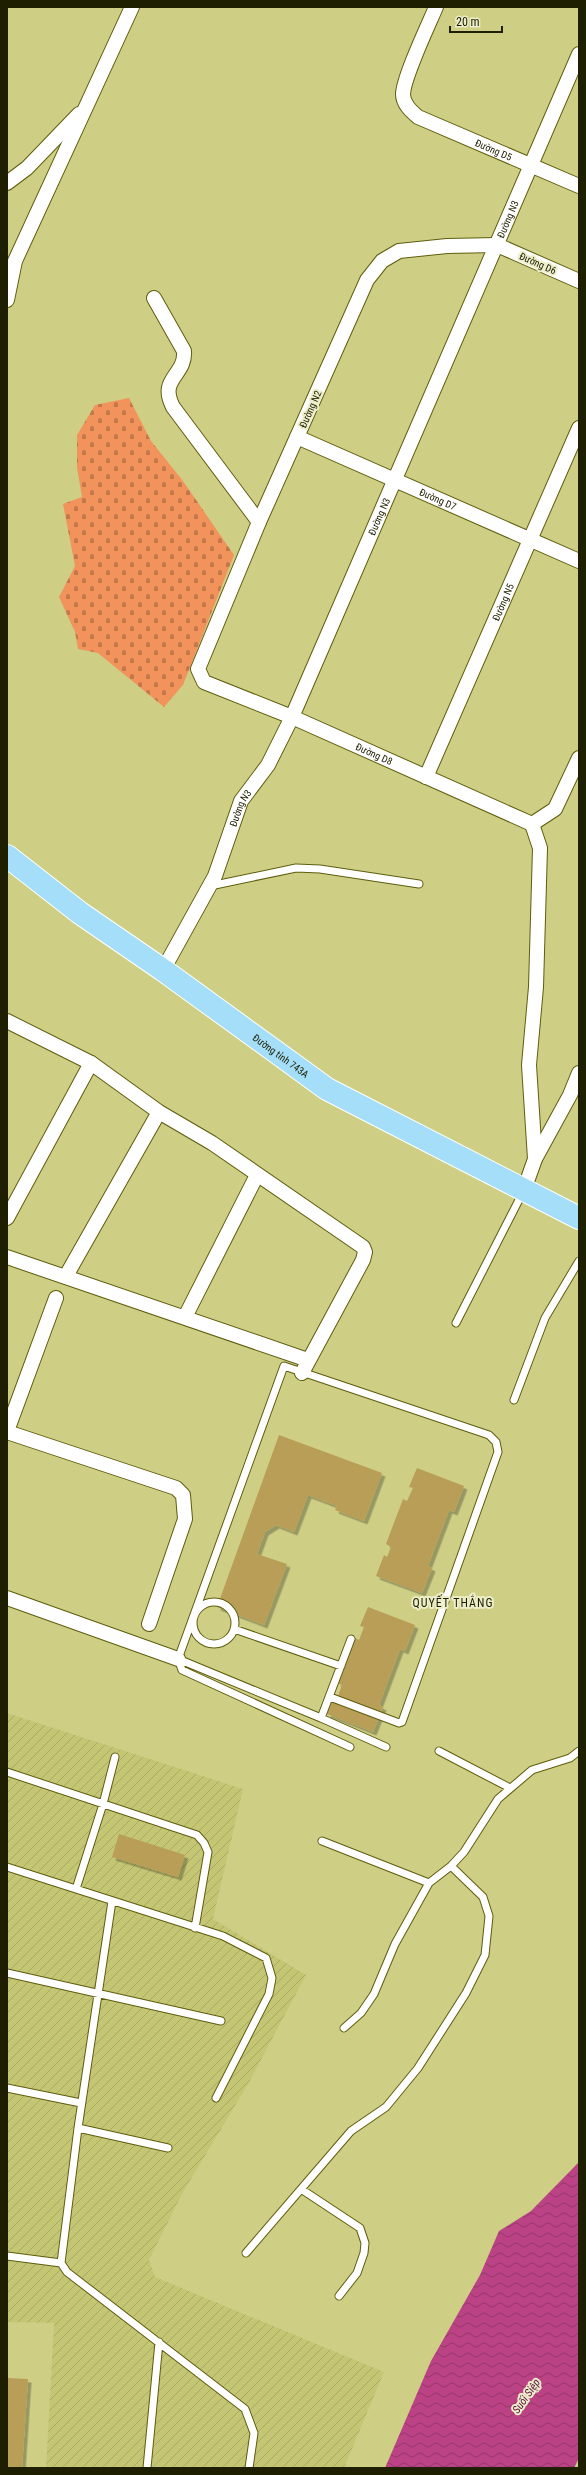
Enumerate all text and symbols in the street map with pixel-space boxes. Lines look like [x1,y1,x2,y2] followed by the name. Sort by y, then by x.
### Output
[450,8,502,34] scale bar
[456,15,480,29] text: 20 m
[473,137,514,163] street label: Đường D5
[495,199,521,240] street label: Đường N3
[518,250,558,276] street label: Đường D6
[297,389,324,430] street label: Đường N2
[418,487,458,512] street label: Đường D7
[366,496,392,537] street label: Đường N3
[490,582,516,623] street label: Đường N5
[354,741,394,767] street label: Đường D8
[228,788,254,828] street label: Đường N3
[251,1032,311,1080] street label: Đường tỉnh 743A
[412,1594,494,1610] district label: QUYẾT THẮNG
[510,2376,543,2416] water label: Suối Siệp

